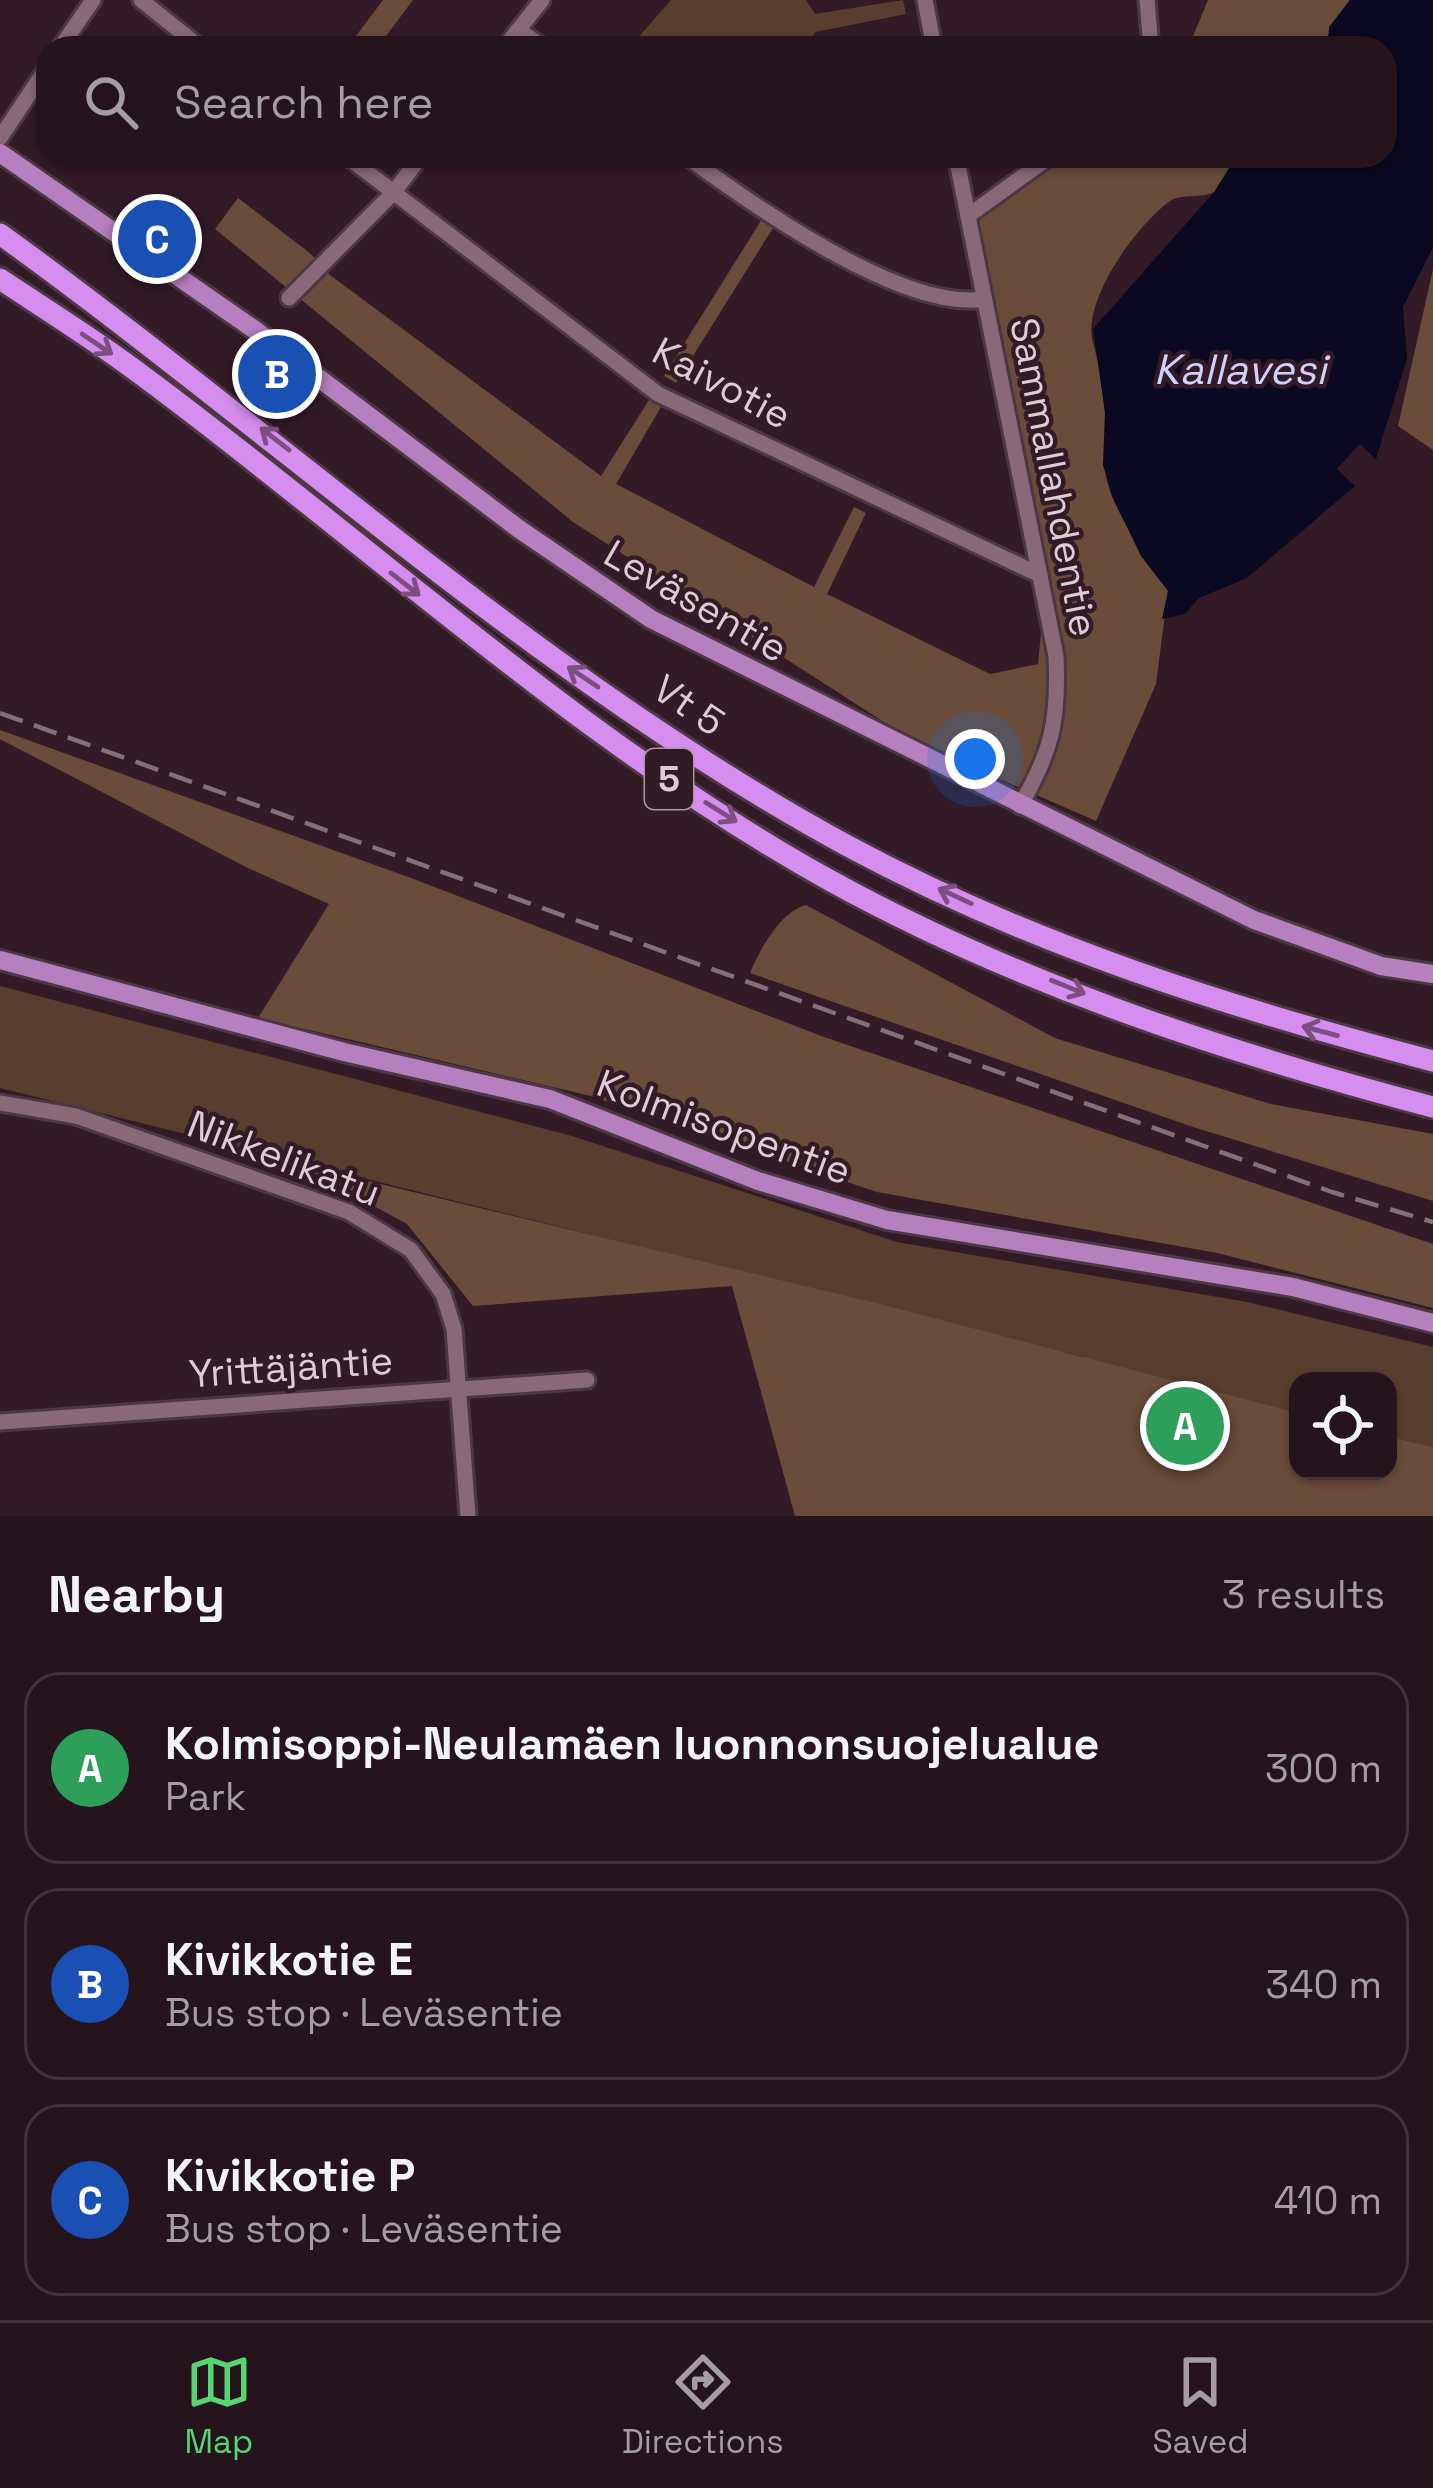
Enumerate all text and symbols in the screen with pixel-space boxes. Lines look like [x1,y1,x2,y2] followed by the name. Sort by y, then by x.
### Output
[36,36,1397,168] search box
[78,69,144,135] icon: search
[174,74,433,131] text: Search here
[118,194,196,284] pin: C
[999,314,1109,640] street label: Sammallahdentie
[644,326,800,440] street label: Kaivotie
[238,329,316,419] pin: B
[80,332,114,357] one-way arrow
[1154,343,1331,396] water label: Kallavesi
[259,426,291,453] one-way arrow
[596,529,796,673] street label: Leväsentie
[388,570,420,597] one-way arrow
[644,664,734,746] street label: Vt 5
[567,665,601,690] one-way arrow
[945,729,1005,789] your location
[645,749,693,809] road number: 5
[703,800,737,824] one-way arrow
[938,884,974,906] one-way arrow
[1049,977,1086,999] one-way arrow
[1301,1019,1339,1041] one-way arrow
[590,1058,858,1196] street label: Kolmisopentie
[181,1099,387,1217] street label: Nikkelikatu
[187,1335,395,1399] street label: Yrittäjäntie
[1289,1372,1397,1480] map controls
[1289,1372,1397,1480] button: locate
[1146,1381,1224,1471] pin: A
[48,1562,225,1627] text: Nearby
[1222,1570,1385,1619] text: 3 results
[165,1715,1099,1772] text: Kolmisoppi-Neulamäen luonnonsuojelualue
[78,1744,102,1793] text: A
[1265,1744,1382,1793] text: 300 m
[165,1772,246,1821] text: Park
[165,1931,413,1988] text: Kivikkotie E
[77,1960,103,2009] text: B
[1266,1960,1382,2009] text: 340 m
[165,1988,563,2037] text: Bus stop · Leväsentie
[165,2147,415,2204] text: Kivikkotie P
[77,2176,103,2225] text: C
[1274,2176,1382,2225] text: 410 m
[165,2204,563,2253] text: Bus stop · Leväsentie
[184,2349,253,2463] tab: Map
[622,2349,784,2463] tab: Directions
[1152,2349,1249,2463] tab: Saved

